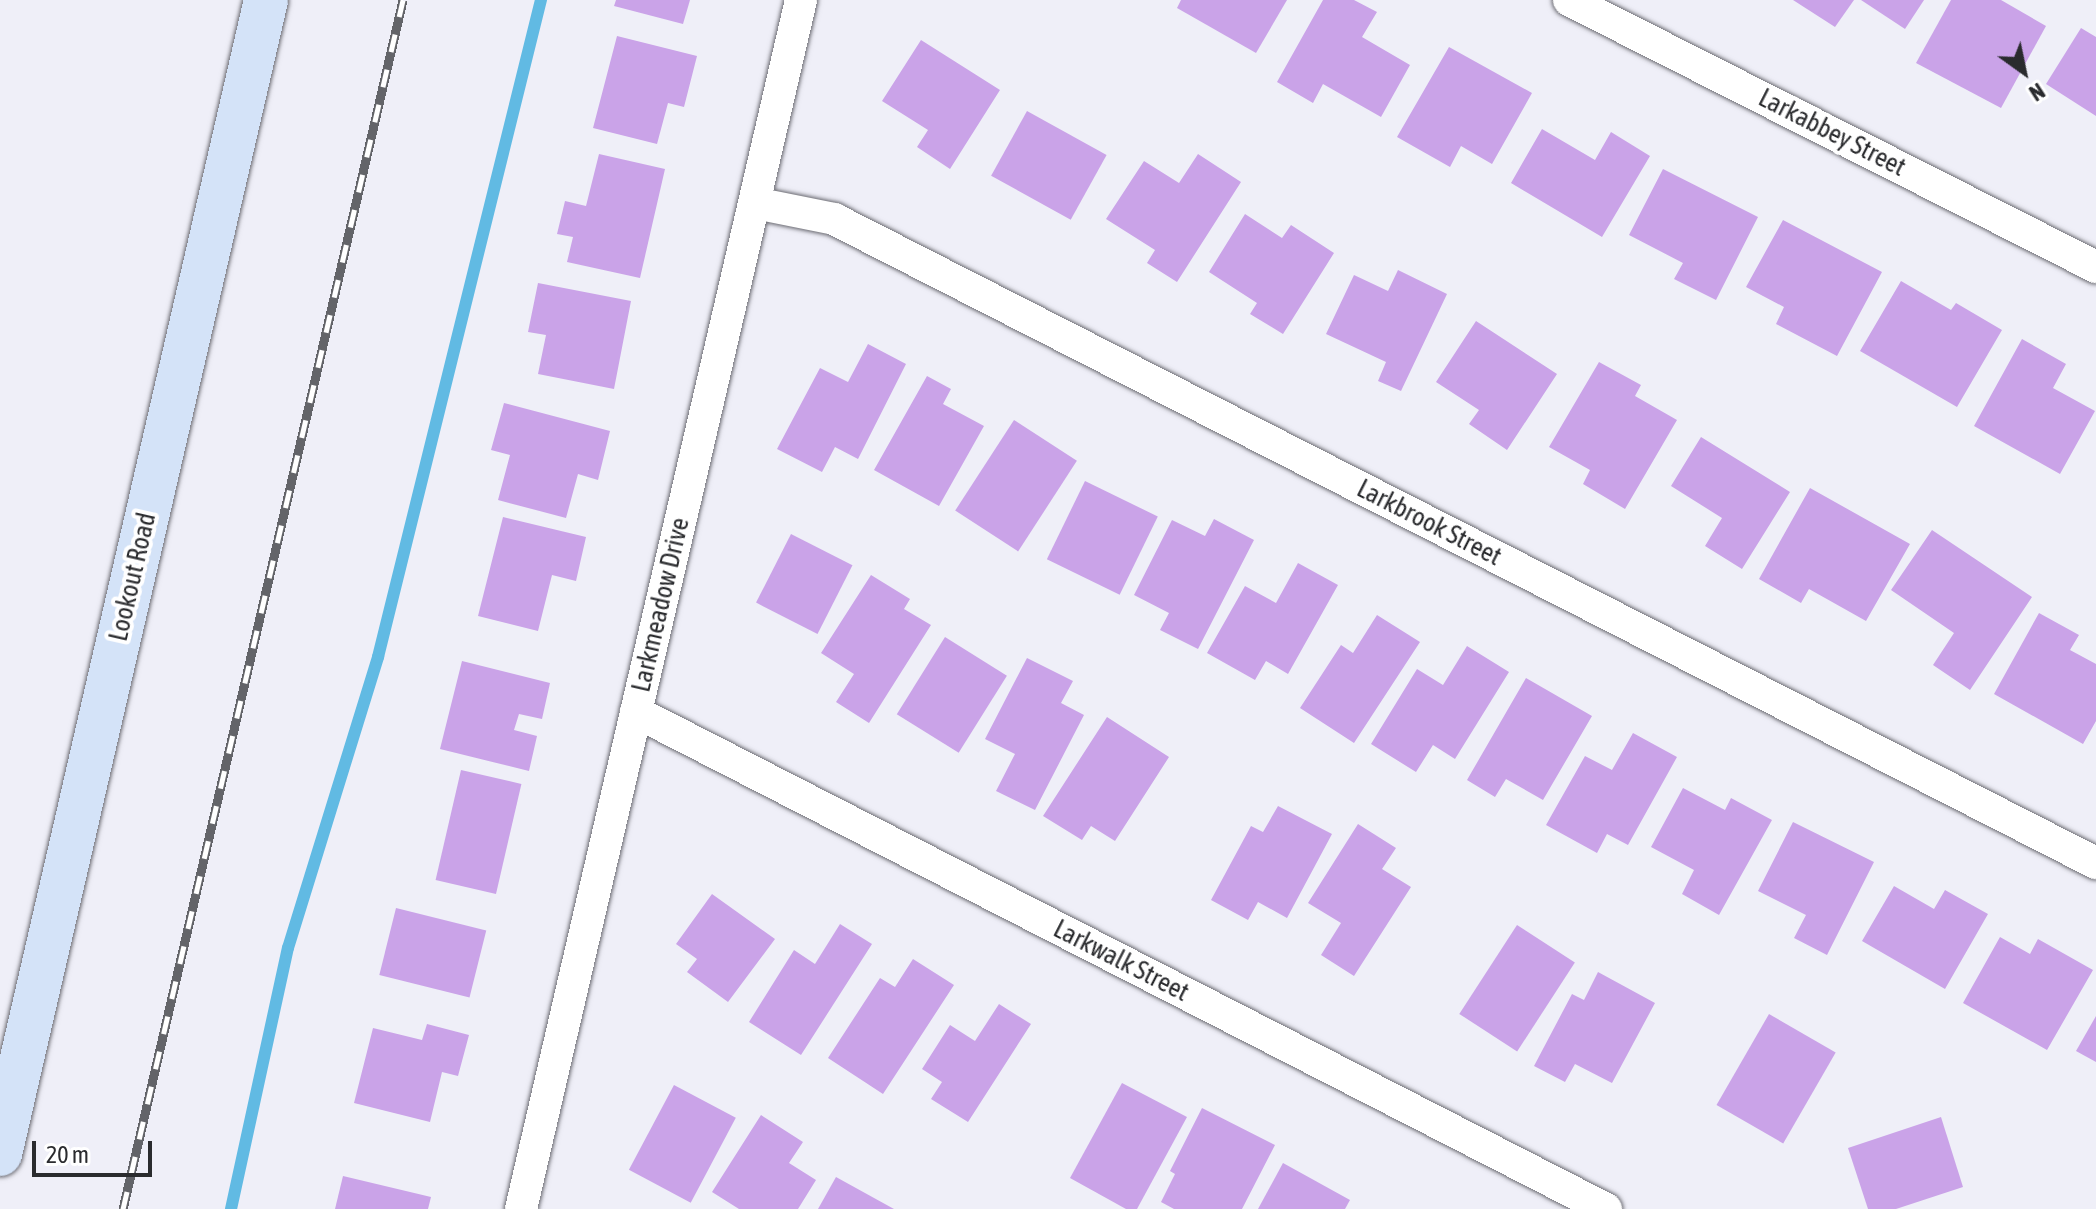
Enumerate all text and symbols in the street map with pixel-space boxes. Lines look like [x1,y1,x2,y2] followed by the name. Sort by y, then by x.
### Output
[1984,32,2064,112] north arrow
[2025,78,2050,107] text: N
[1753,83,1911,183] street label: Larkabbey Street
[1352,473,1506,573] street label: Larkbrook Street
[103,510,163,644] street label: Lookout Road
[626,515,696,695] street label: Larkmeadow Drive
[1048,914,1194,1008] street label: Larkwalk Street
[36,1125,156,1175] scale bar
[46,1141,89,1168] text: 20 m

